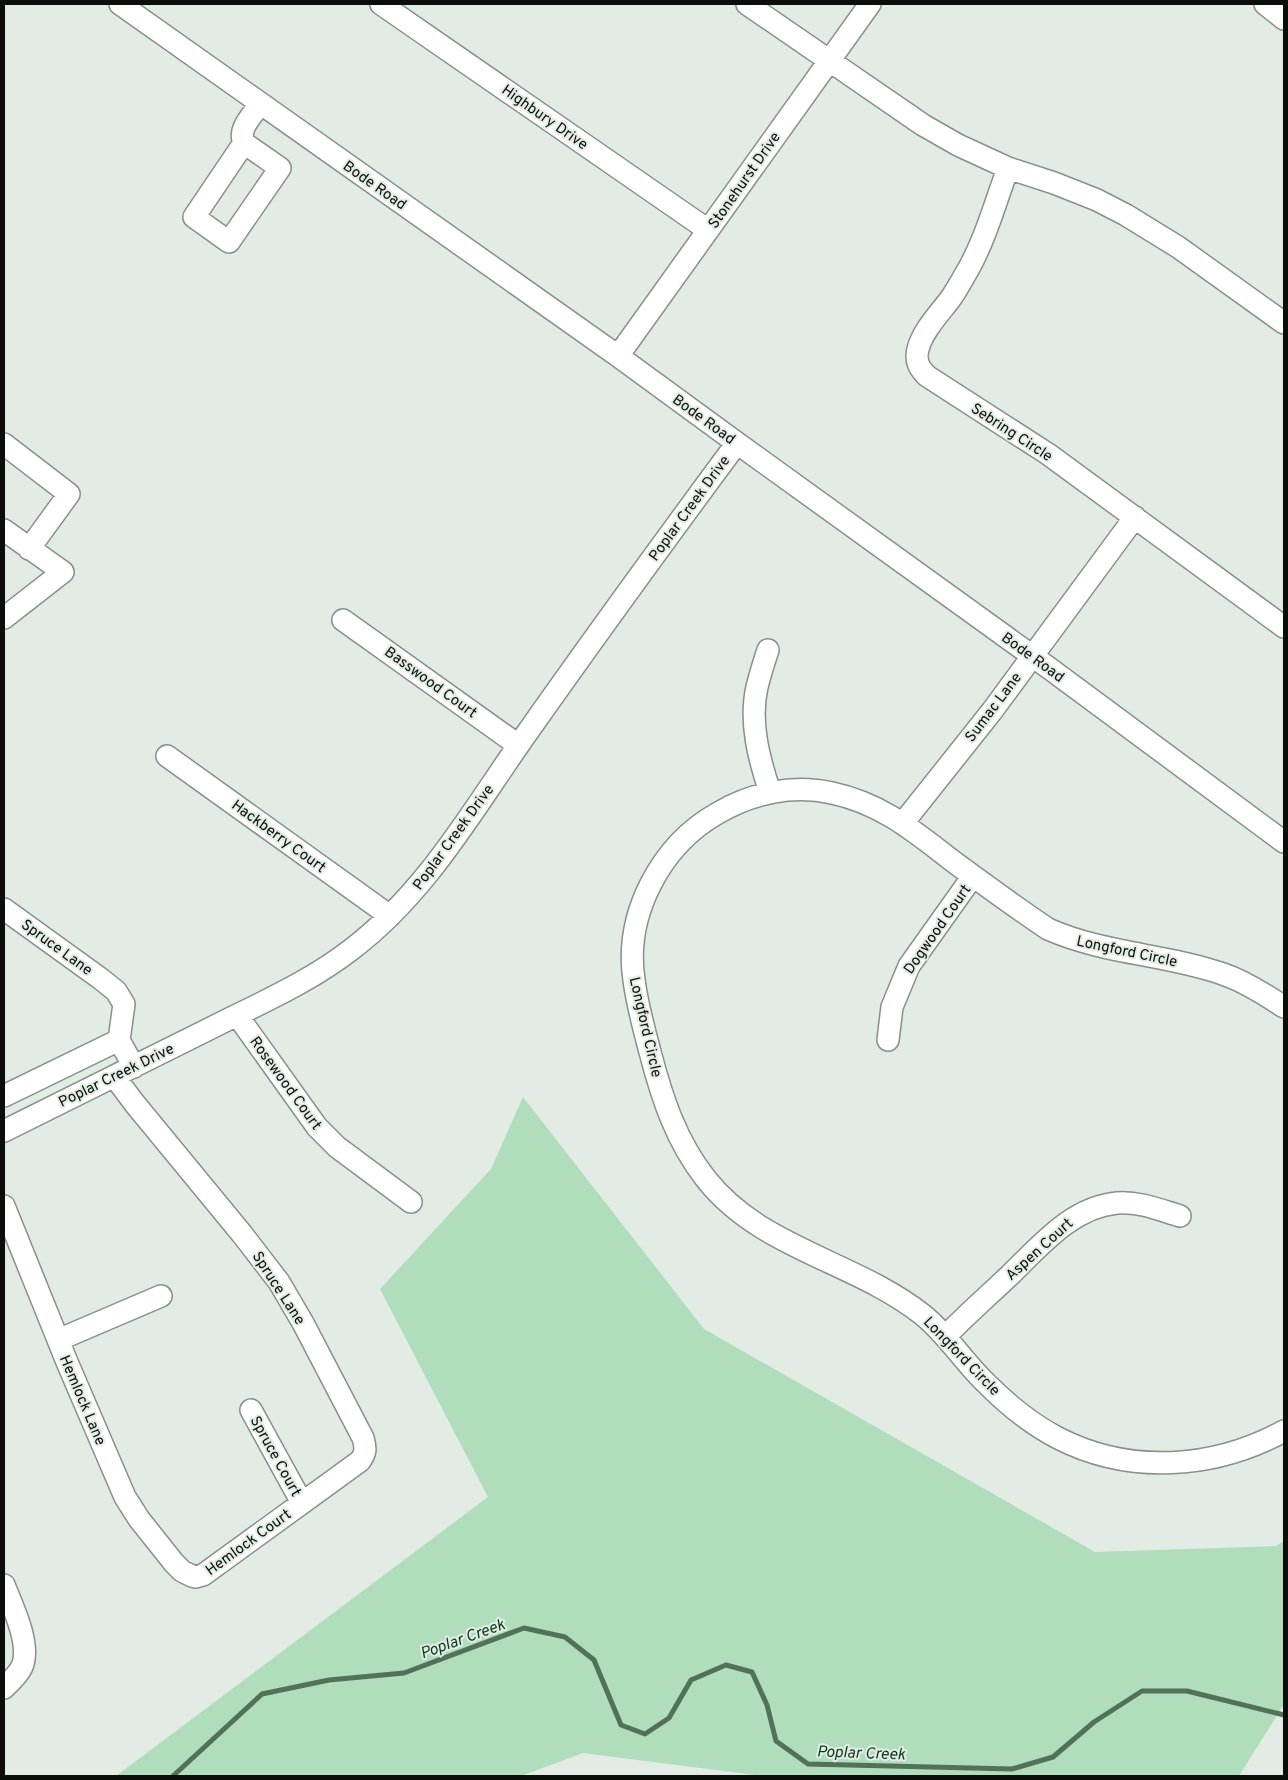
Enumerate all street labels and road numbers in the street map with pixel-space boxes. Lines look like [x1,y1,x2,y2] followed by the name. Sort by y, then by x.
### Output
[497,81,591,155] street label: Highbury Drive
[705,129,786,233] street label: Stonehurst Drive
[339,157,410,215] street label: Bode Road
[668,391,738,449] street label: Bode Road
[967,400,1056,467] street label: Sebring Circle
[645,452,735,566] street label: Poplar Creek Drive
[997,629,1067,687] street label: Bode Road
[380,643,480,723] street label: Basswood Court
[962,669,1027,747] street label: Sumac Lane
[409,781,499,895] street label: Poplar Creek Drive
[227,797,329,878] street label: Hackberry Court
[900,881,976,978] street label: Dogwood Court
[17,916,96,981] street label: Spruce Lane
[1075,933,1179,972] street label: Longford Circle
[624,975,665,1079] street label: Longford Circle
[245,1033,325,1134] street label: Rosewood Court
[56,1040,178,1113] street label: Poplar Creek Drive
[1002,1215,1078,1285] street label: Aspen Court
[247,1248,309,1329] street label: Spruce Lane
[918,1314,1003,1401] street label: Longford Circle
[54,1353,109,1449] street label: Hemlock Lane
[245,1413,305,1500] street label: Spruce Court
[202,1506,295,1581] street label: Hemlock Court

